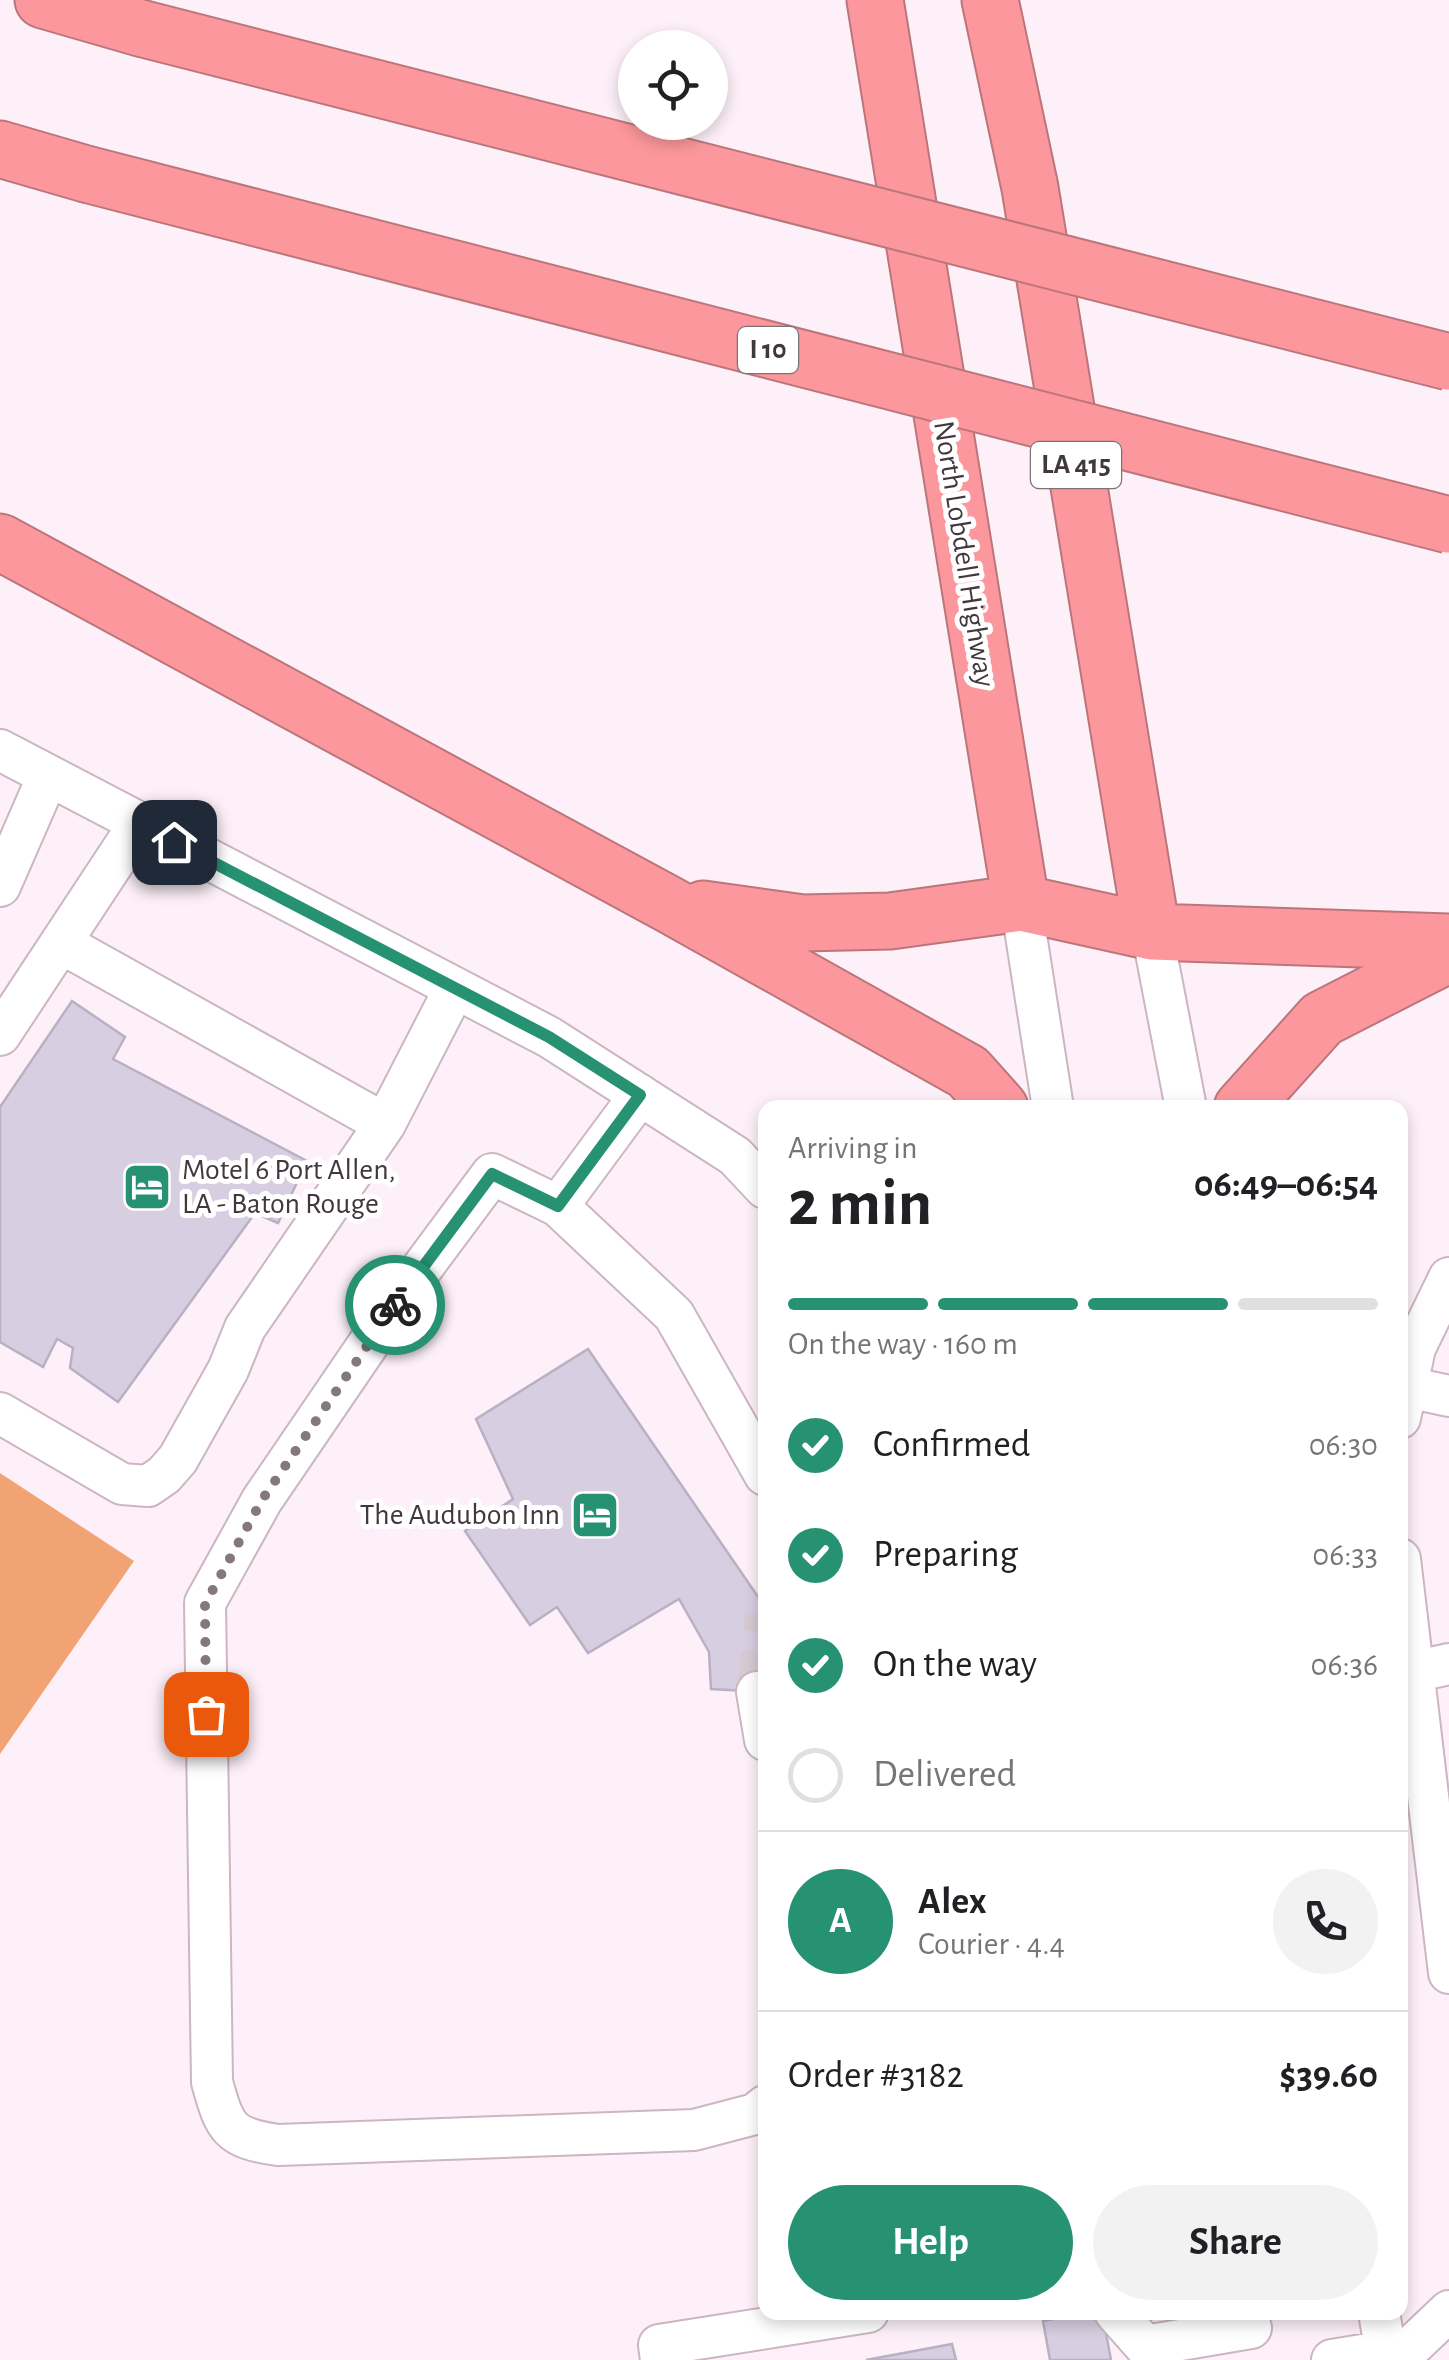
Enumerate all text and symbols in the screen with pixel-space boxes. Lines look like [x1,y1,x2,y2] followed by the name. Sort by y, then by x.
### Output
[618,30,728,140] map controls
[618,30,728,140] button: locate
[738,327,798,373] road number: I 10
[928,419,1000,689] street label: North Lobdell Highway
[1031,442,1121,488] road number: LA 415
[132,800,217,885] pin
[147,815,202,870] icon: home
[788,1132,917,1164] text: Arriving in
[182,1155,396,1219] place label: Motel 6 Port Allen, LA - Baton Rouge
[121,1161,173,1213] hotel icon: Motel 6 Port Allen, LA - Baton Rouge
[1194,1166,1378,1204] text: 06:49–06:54
[788,1172,932,1237] text: 2 min
[345,1255,445,1355] courier
[368,1278,423,1333] icon: bike
[788,1328,1018,1360] text: On the way · 160 m
[788,1418,843,1473] icon: check
[873,1426,1030,1464] text: Confirmed
[1309,1429,1378,1461] text: 06:30
[569,1489,621,1541] hotel icon: The Audubon Inn
[360,1500,560,1530] place label: The Audubon Inn
[788,1528,843,1583] icon: check
[873,1536,1018,1574] text: Preparing
[1312,1539,1378,1571] text: 06:33
[788,1638,843,1693] icon: check
[873,1646,1037,1684] text: On the way
[1311,1649,1378,1681] text: 06:36
[164,1672,249,1757] pin
[179,1687,234,1742] icon: bag
[873,1756,1016,1794] text: Delivered
[1273,1869,1378,1974] button: phone
[918,1883,987,1921] text: Alex
[829,1902,852,1940] text: A
[918,1928,1065,1960] text: Courier · 4.4
[788,2057,964,2095] text: Order #3182
[1279,2057,1378,2095] text: $39.60
[788,2185,1073,2300] button: Help
[1093,2185,1378,2300] button: Share

